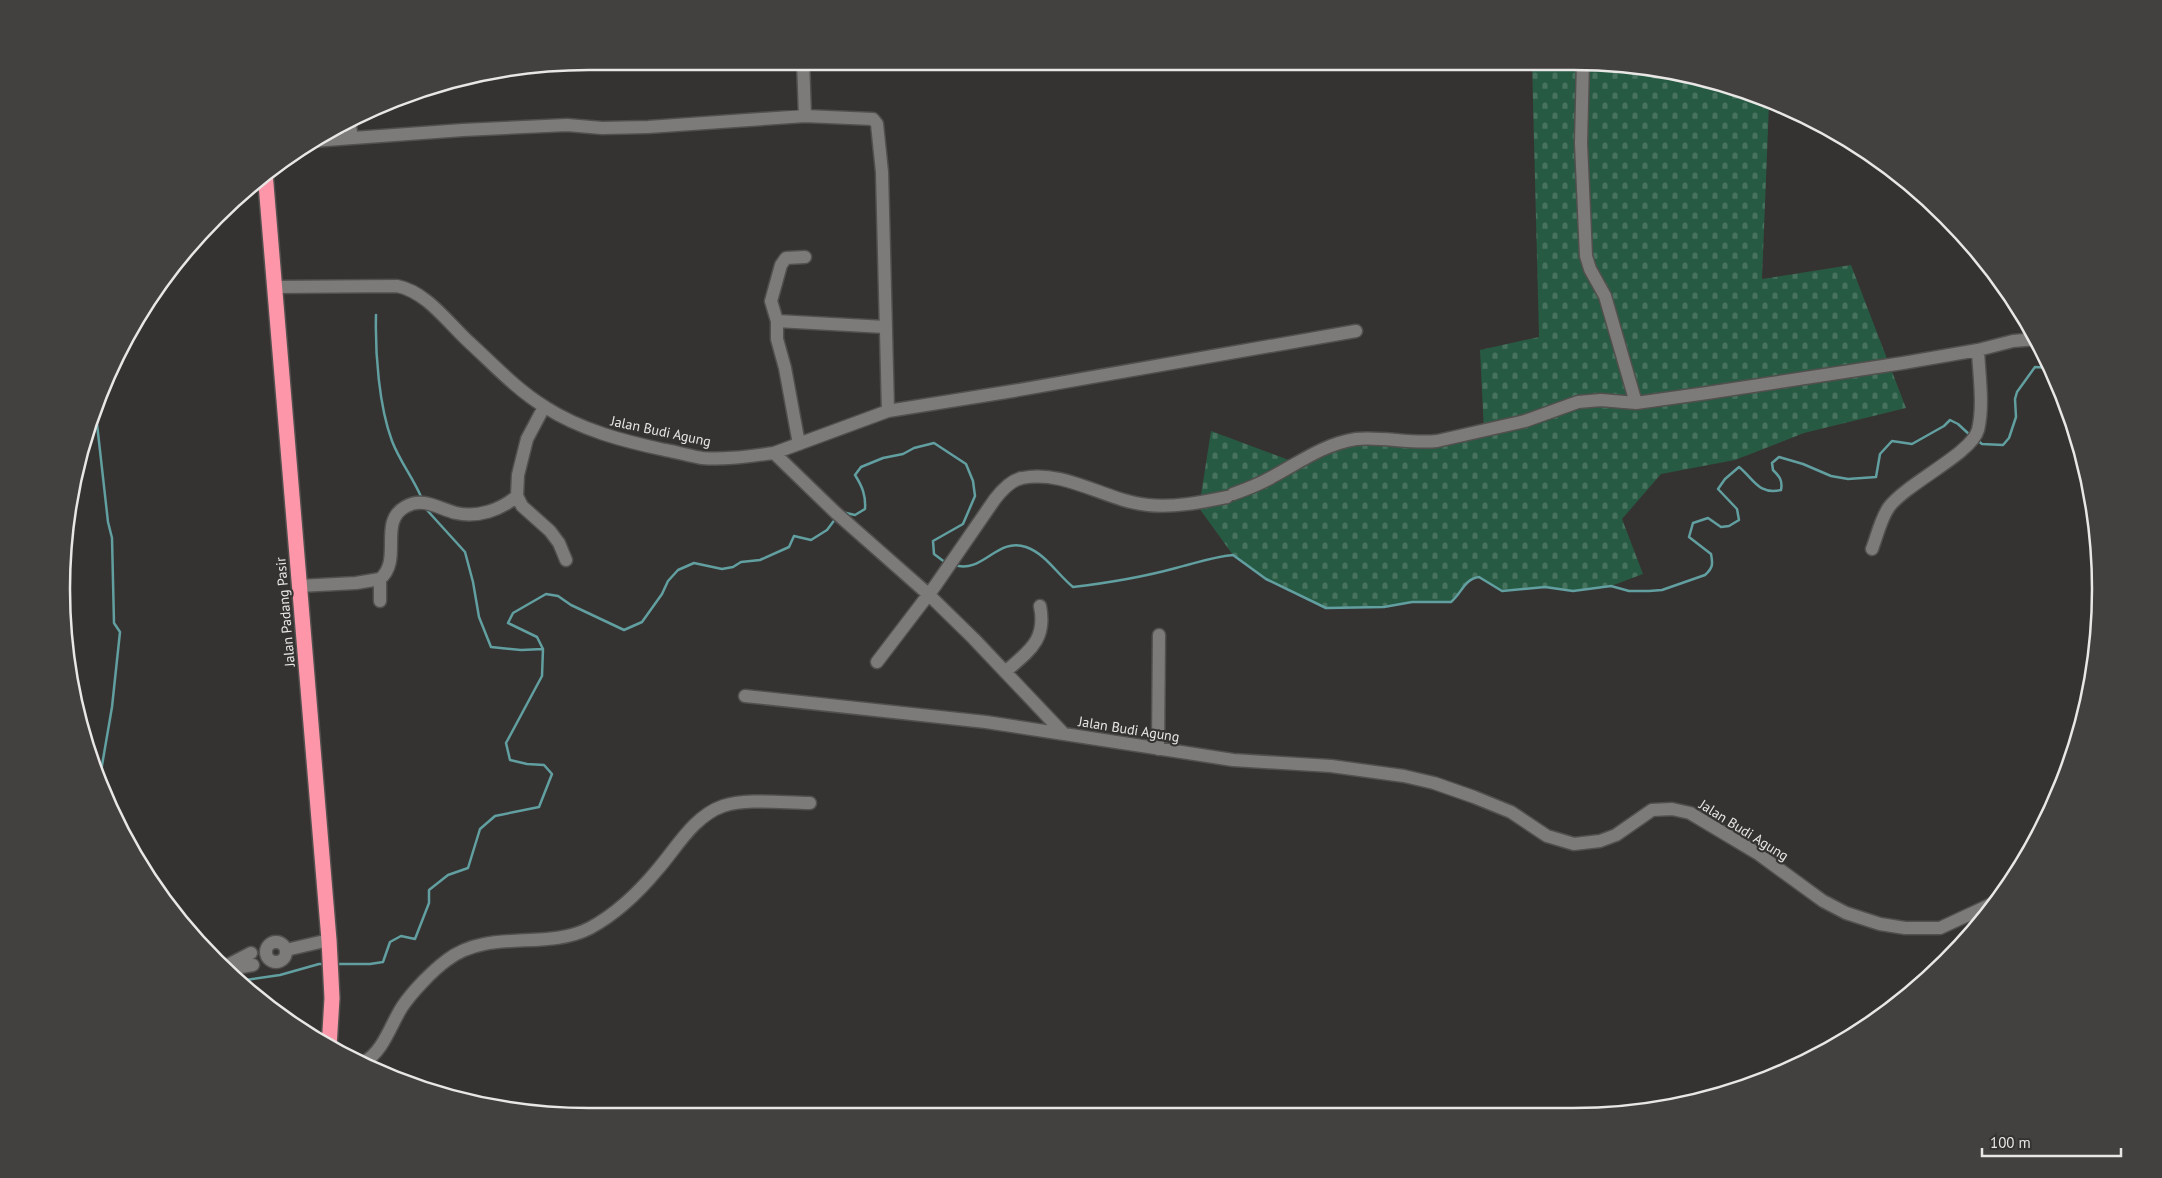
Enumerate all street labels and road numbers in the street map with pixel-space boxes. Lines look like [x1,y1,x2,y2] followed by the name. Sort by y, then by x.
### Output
[608,411,713,450] street label: Jalan Budi Agung
[271,556,299,668] street label: Jalan Padang Pasir
[1076,712,1181,746] street label: Jalan Budi Agung
[1695,795,1792,865] street label: Jalan Budi Agung

